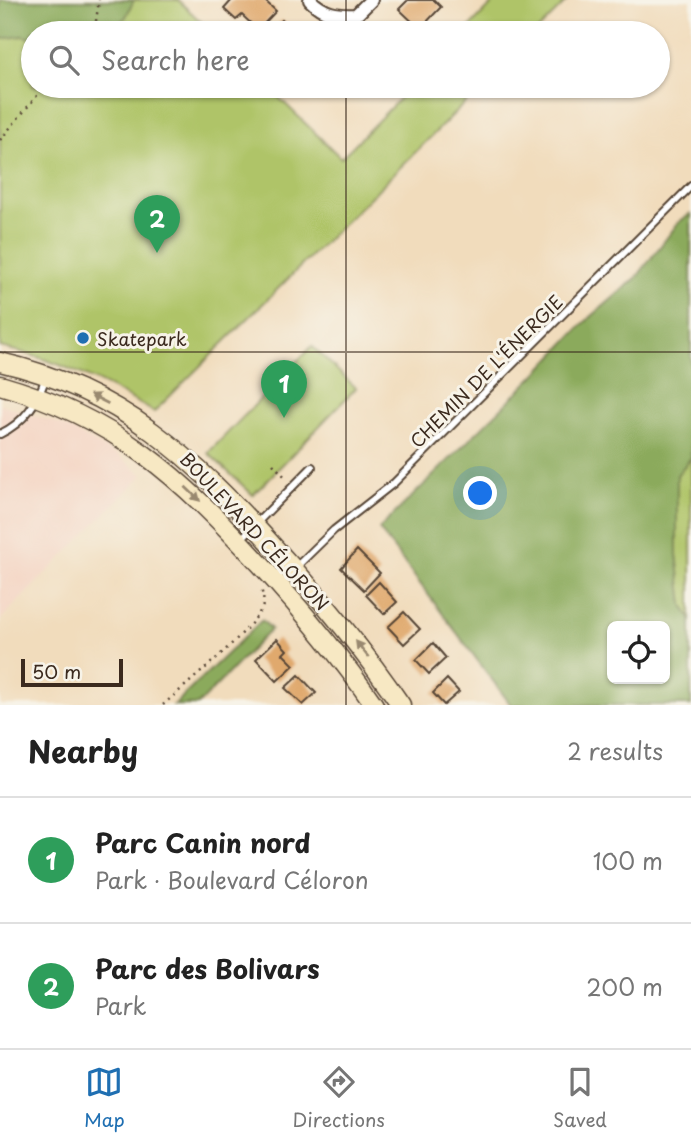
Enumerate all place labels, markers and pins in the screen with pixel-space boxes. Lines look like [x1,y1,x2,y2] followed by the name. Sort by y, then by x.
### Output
[134,195,180,253] pin: 2
[97,325,187,352] place label: Skatepark
[75,330,91,346] marker: Skatepark
[261,360,307,418] pin: 1

